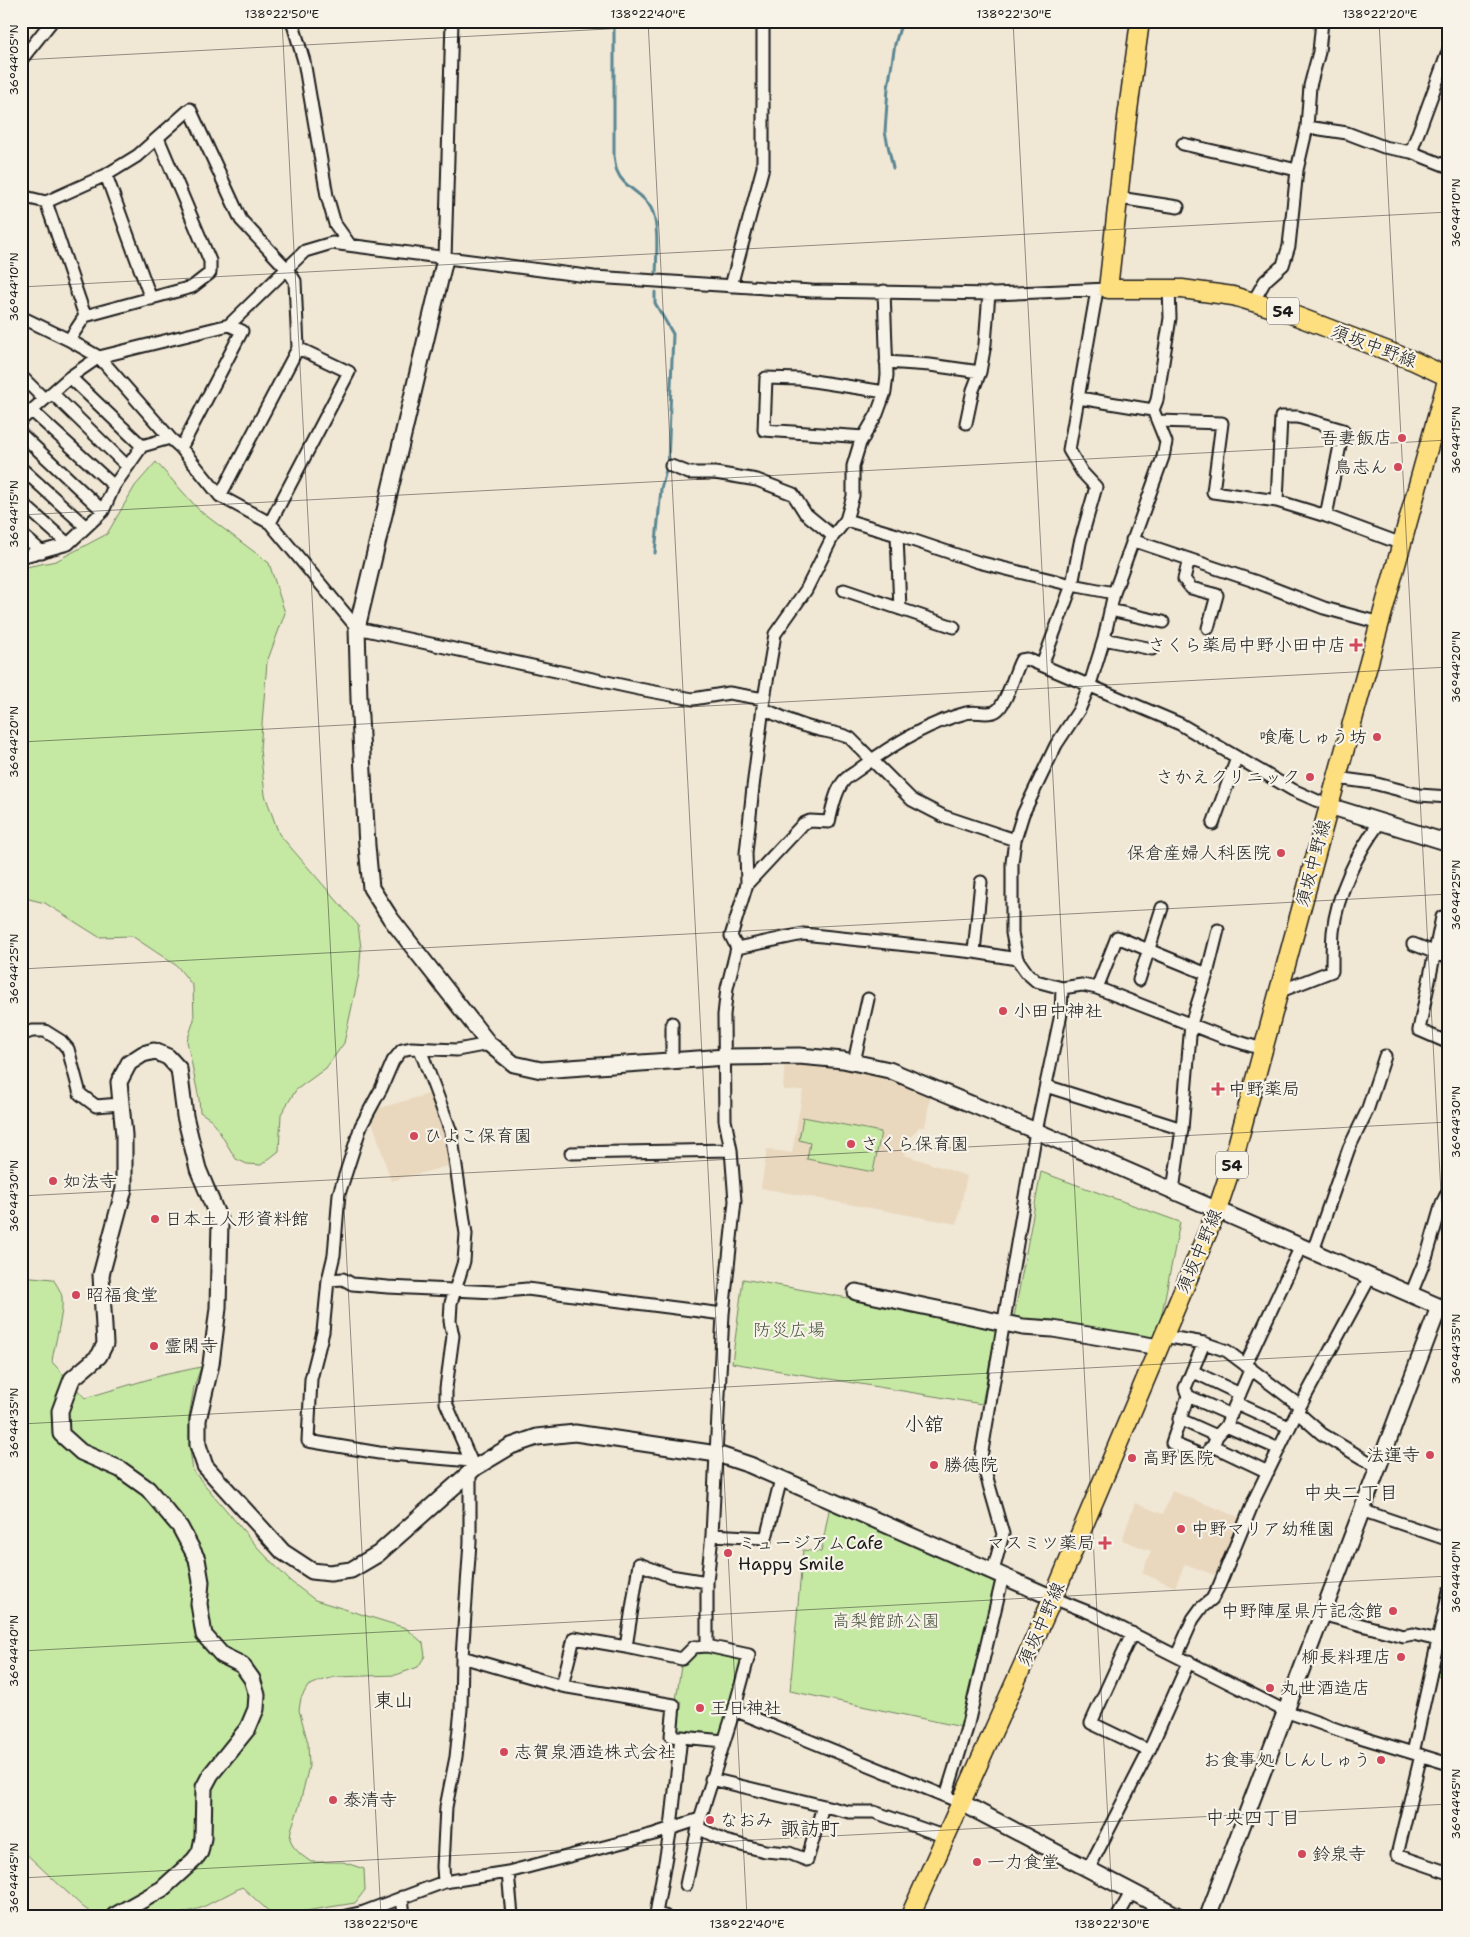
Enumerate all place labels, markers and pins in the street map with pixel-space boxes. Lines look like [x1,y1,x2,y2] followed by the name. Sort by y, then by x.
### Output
[1320,426,1392,450] place label: 吾妻飯店
[1396,432,1408,444] marker: 吾妻飯店
[1334,455,1388,479] place label: 鳥志ん
[1392,461,1404,473] marker: 鳥志ん
[1148,633,1346,657] place label: さくら薬局中野小田中店
[1350,639,1362,651] marker: さくら薬局中野小田中店
[1259,725,1367,749] place label: 喰庵しゅう坊
[1371,731,1383,743] marker: 喰庵しゅう坊
[1156,765,1300,789] place label: さかえクリニック
[1304,771,1316,783] marker: さかえクリニック
[1127,841,1271,865] place label: 保倉産婦人科医院
[1275,847,1287,859] marker: 保倉産婦人科医院
[1013,999,1103,1023] place label: 小田中神社
[997,1005,1009,1017] marker: 小田中神社
[1228,1077,1300,1101] place label: 中野薬局
[1212,1083,1224,1095] marker: 中野薬局
[424,1124,532,1148] place label: ひよこ保育園
[408,1130,420,1142] marker: ひよこ保育園
[861,1132,969,1156] place label: さくら保育園
[845,1138,857,1150] marker: さくら保育園
[63,1169,117,1193] place label: 如法寺
[47,1175,59,1187] marker: 如法寺
[165,1207,309,1231] place label: 日本土人形資料館
[149,1213,161,1225] marker: 日本土人形資料館
[86,1283,158,1307] place label: 昭福食堂
[70,1289,82,1301] marker: 昭福食堂
[164,1334,218,1358] place label: 霊閑寺
[148,1340,160,1352] marker: 霊閑寺
[1366,1443,1420,1467] place label: 法運寺
[1142,1446,1214,1470] place label: 高野医院
[1424,1449,1436,1461] marker: 法運寺
[1126,1452,1138,1464] marker: 高野医院
[944,1453,998,1477] place label: 勝徳院
[928,1459,940,1471] marker: 勝徳院
[1191,1517,1335,1541] place label: 中野マリア幼稚園
[1175,1523,1187,1535] marker: 中野マリア幼稚園
[738,1531,884,1576] place label: ミュージアムCafe Happy Smile
[987,1531,1095,1555] place label: マスミツ薬局
[1099,1537,1111,1549] marker: マスミツ薬局
[722,1547,734,1559] marker: ミュージアムCafe Happy Smile
[1221,1599,1383,1623] place label: 中野陣屋県庁記念館
[1387,1605,1399,1617] marker: 中野陣屋県庁記念館
[1301,1645,1391,1669] place label: 柳長料理店
[1395,1651,1407,1663] marker: 柳長料理店
[1280,1676,1370,1700] place label: 丸世酒造店
[1264,1682,1276,1694] marker: 丸世酒造店
[710,1696,782,1720] place label: 王日神社
[694,1702,706,1714] marker: 王日神社
[514,1740,676,1764] place label: 志賀泉酒造株式会社
[498,1746,510,1758] marker: 志賀泉酒造株式会社
[1203,1748,1371,1772] place label: お食事処 しんしゅう
[1375,1754,1387,1766] marker: お食事処 しんしゅう
[343,1788,397,1812] place label: 泰清寺
[327,1794,339,1806] marker: 泰清寺
[720,1808,773,1832] place label: なおみ
[704,1814,716,1826] marker: なおみ
[1312,1842,1366,1866] place label: 鈴泉寺
[1296,1848,1308,1860] marker: 鈴泉寺
[987,1850,1059,1874] place label: 一力食堂
[971,1856,983,1868] marker: 一力食堂

